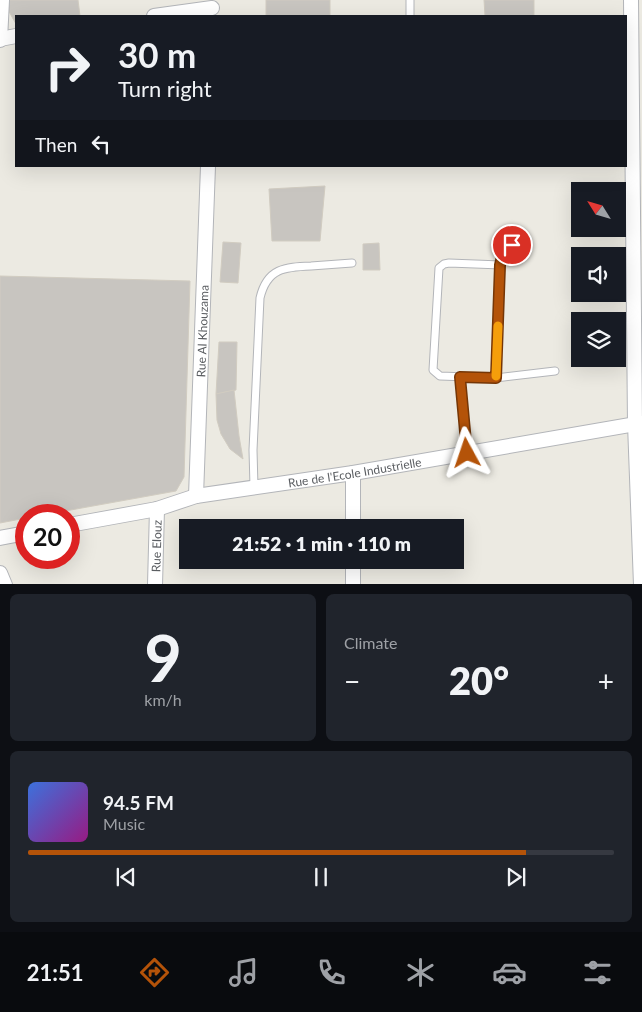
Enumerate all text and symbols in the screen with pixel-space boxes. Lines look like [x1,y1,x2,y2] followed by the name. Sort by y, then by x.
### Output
[118,33,196,75] text: 30 m
[35,35,100,100] icon: right
[118,75,212,102] text: Turn right
[87,130,115,158] icon: left
[35,133,77,156] text: Then
[571,182,626,238] north arrow
[571,182,626,367] map controls
[491,224,533,266] pin
[498,231,526,259] icon: arrive
[571,247,626,302] button: sound
[193,285,211,378] street label: Rue Al Khouzama
[571,312,626,367] button: layers
[440,426,492,478] position arrow
[287,454,422,490] street label: Rue de l'Ecole Industrielle
[15,504,80,569] speed limit sign: 20
[148,519,164,572] street label: Rue Elouz
[232,532,411,555] text: 21:52 · 1 min · 110 m
[144,618,182,696] text: 9
[344,633,397,652] text: Climate
[449,657,509,703] text: 20°
[344,664,360,698] text: −
[598,664,614,698] text: +
[144,690,182,709] text: km/h
[103,791,174,814] text: 94.5 FM
[103,814,145,833] text: Music
[112,863,140,891] icon: previous
[307,863,335,891] icon: pause
[502,863,530,891] icon: next
[137,955,172,990] icon: directions
[226,955,261,990] icon: music
[314,955,349,990] icon: phone
[403,955,438,990] icon: climate
[492,955,527,990] icon: car
[580,955,615,990] icon: filters
[27,959,84,986] text: 21:51

